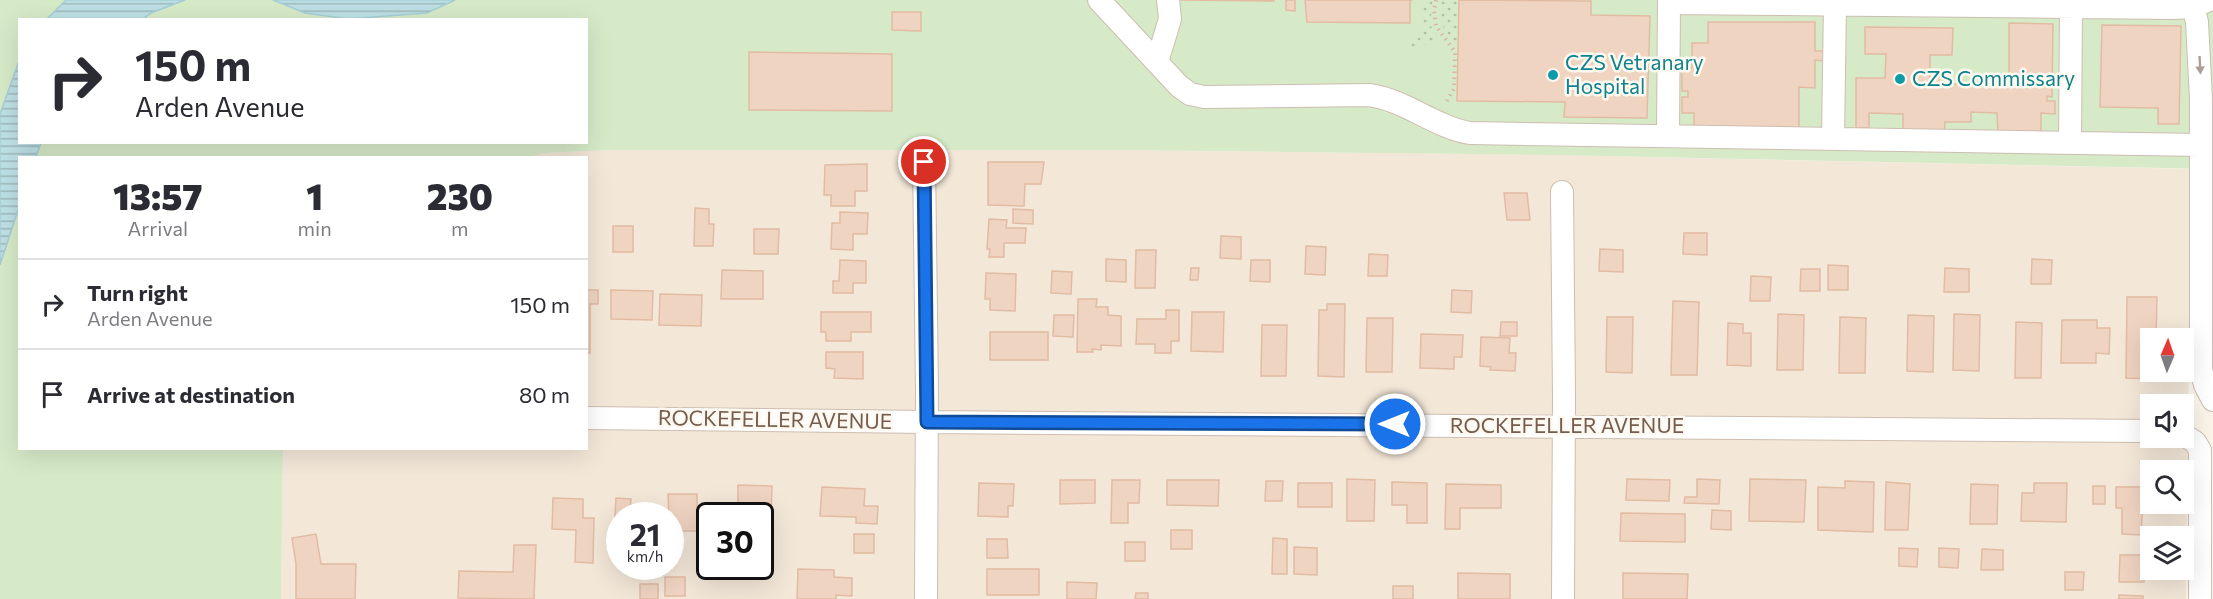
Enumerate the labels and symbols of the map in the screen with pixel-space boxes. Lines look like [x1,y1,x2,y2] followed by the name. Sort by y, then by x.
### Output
[1565,49,1704,98] place label: CZS Vetranary Hospital
[2195,56,2204,75] one-way arrow
[1912,65,2075,90] place label: CZS Commissary
[1546,68,1560,82] marker: CZS Vetranary Hospital
[1893,72,1907,86] marker: CZS Commissary
[898,136,949,187] pin
[2140,328,2194,382] north arrow
[1363,392,1427,456] position arrow
[658,404,892,433] street label: ROCKEFELLER AVENUE
[1450,412,1684,437] street label: ROCKEFELLER AVENUE
[696,502,774,580] speed limit sign: 30

